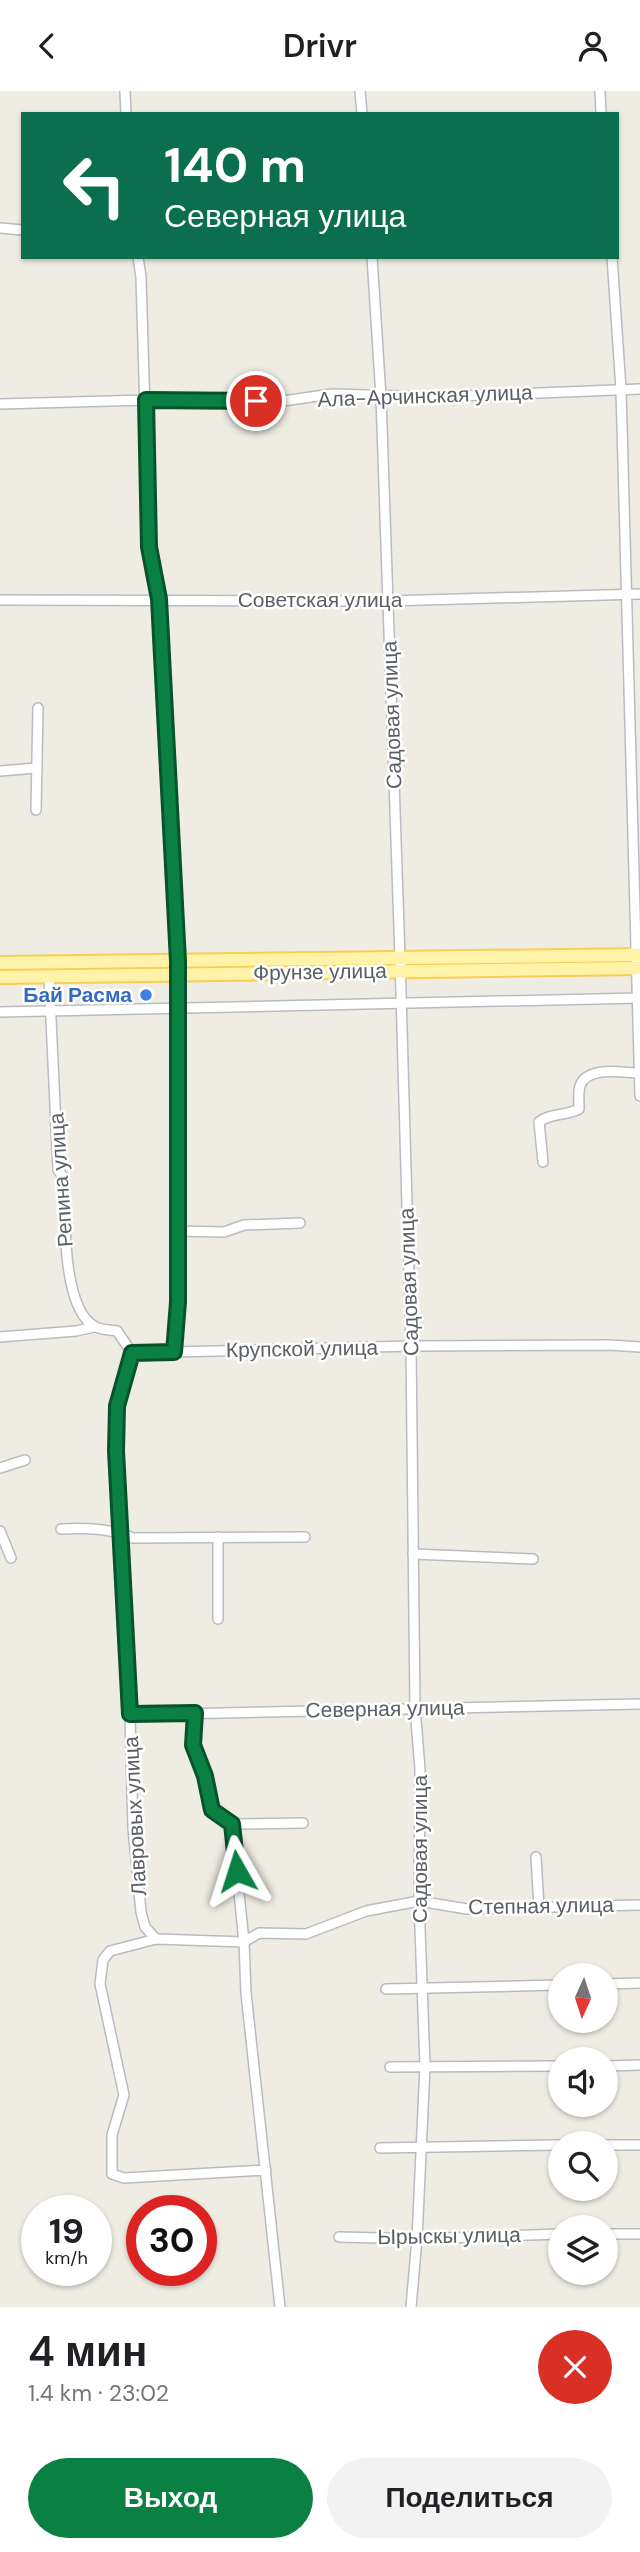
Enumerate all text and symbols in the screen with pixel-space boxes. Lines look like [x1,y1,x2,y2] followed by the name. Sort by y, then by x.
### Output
[283,25,357,67] text: Drivr
[28,27,66,65] icon: back
[574,27,612,65] icon: person
[164,133,306,197] text: 140 m
[49,140,140,231] icon: left
[164,195,406,237] text: Северная улица
[226,371,286,431] pin
[317,378,533,414] street label: Ала-Арчинская улица
[237,382,275,420] icon: arrive
[238,586,403,614] street label: Советская улица
[375,640,409,790] street label: Садовая улица
[253,957,387,987] street label: Фрунзе улица
[23,981,132,1009] place label: Бай Расма
[138,987,154,1003] marker: Бай Расма
[42,1112,80,1248] street label: Репина улица
[392,1207,426,1357] street label: Садовая улица
[226,1334,379,1364] street label: Крупской улица
[305,1694,465,1724] street label: Северная улица
[117,1735,153,1897] street label: Лавровых улица
[406,1775,434,1923] street label: Садовая улица
[200,1834,274,1908] position arrow
[468,1891,614,1921] street label: Степная улица
[548,1963,618,2033] north arrow
[548,1963,618,2285] map controls
[548,2047,618,2117] button: sound
[548,2131,618,2201] button: search
[126,2195,217,2286] speed limit sign: 30
[49,2208,84,2254] text: 19
[548,2215,618,2285] button: layers
[377,2221,521,2251] street label: Ырыскы улица
[45,2246,88,2270] text: km/h
[28,2324,147,2379] text: 4 мин
[538,2330,612,2404] button: close
[28,2378,169,2408] text: 1.4 km · 23:02
[28,2458,313,2538] button: Выход
[327,2458,612,2538] button: Поделиться

